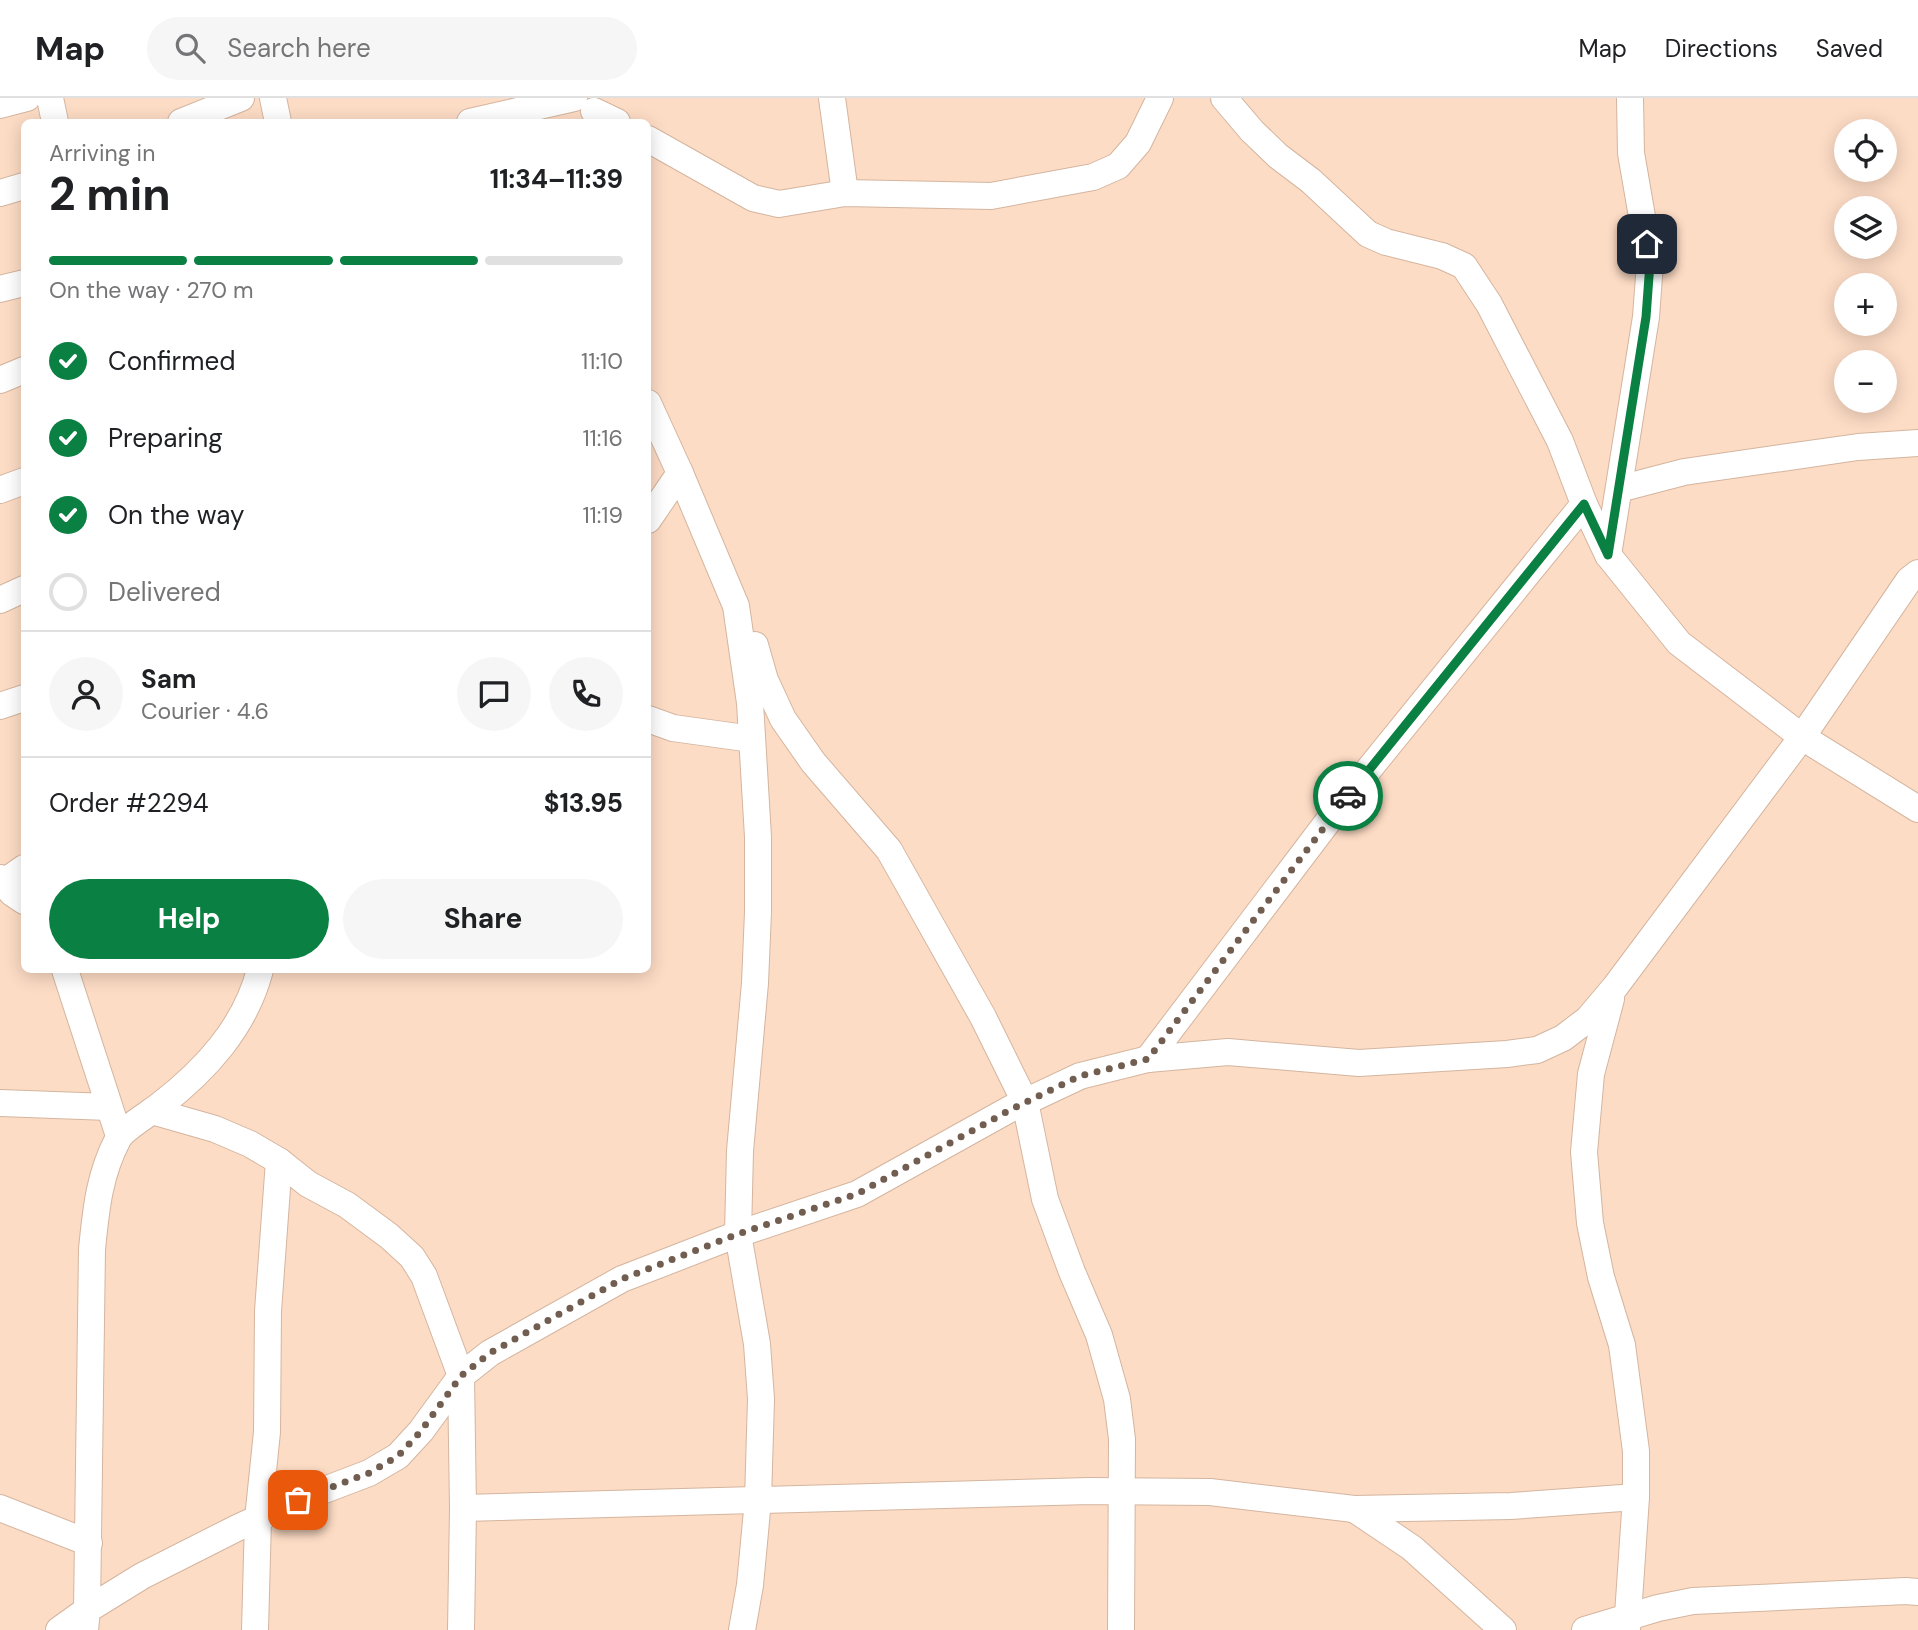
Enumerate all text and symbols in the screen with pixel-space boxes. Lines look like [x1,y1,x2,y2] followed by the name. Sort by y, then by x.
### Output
[147,17,637,80] search box
[35,27,105,70] text: Map
[171,29,209,67] icon: search
[227,31,371,65] text: Search here
[1579,33,1627,64] text: Map
[1665,33,1778,64] text: Directions
[1816,33,1883,64] text: Saved
[1834,119,1897,413] map controls
[1834,119,1897,182] button: locate
[49,138,155,168] text: Arriving in
[490,162,623,196] text: 11:34–11:39
[49,164,171,224] text: 2 min
[1834,196,1897,259] button: layers
[1617,214,1677,274] pin
[1628,225,1666,263] icon: home
[1834,273,1897,336] button: +
[49,275,254,305] text: On the way · 270 m
[49,342,87,380] icon: check
[108,344,235,378] text: Confirmed
[581,346,623,376] text: 11:10
[1834,350,1897,413] button: −
[49,419,87,457] icon: check
[108,421,223,455] text: Preparing
[582,423,623,453] text: 11:16
[49,496,87,534] icon: check
[108,498,244,532] text: On the way
[582,500,623,530] text: 11:19
[108,575,221,609] text: Delivered
[49,657,123,731] button: person
[457,657,531,731] button: chat
[549,657,623,731] button: phone
[141,662,196,696] text: Sam
[141,696,269,726] text: Courier · 4.6
[1313,761,1383,831] courier
[1329,777,1367,815] icon: car
[49,786,209,820] text: Order #2294
[544,786,623,820] text: $13.95
[49,879,329,959] button: Help
[343,879,623,959] button: Share
[268,1470,328,1530] pin
[279,1481,317,1519] icon: bag

